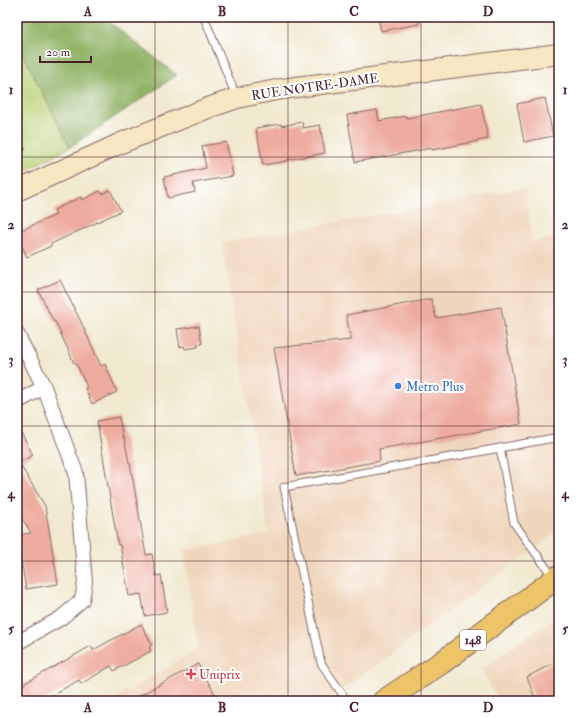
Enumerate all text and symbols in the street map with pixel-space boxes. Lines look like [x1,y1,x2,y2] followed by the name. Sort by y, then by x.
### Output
[83,4,93,20] text: A
[218,4,226,20] text: B
[349,4,359,20] text: C
[483,4,494,20] text: D
[40,38,91,64] scale bar
[46,45,71,60] text: 20 m
[250,70,380,104] street label: RUE NOTRE-DAME
[9,82,14,98] text: 1
[563,82,568,98] text: 1
[8,217,15,233] text: 2
[562,217,569,233] text: 2
[9,352,14,368] text: 3
[563,352,568,368] text: 3
[406,379,464,395] place label: Metro Plus
[393,381,403,391] marker: Metro Plus
[6,486,15,502] text: 4
[560,486,569,502] text: 4
[8,621,14,637] text: 5
[562,621,568,637] text: 5
[460,630,486,650] road number: 148
[199,667,241,684] place label: Uniprix
[186,669,196,679] marker: Uniprix
[83,700,93,716] text: A
[218,700,226,716] text: B
[349,700,359,716] text: C
[483,700,494,716] text: D

